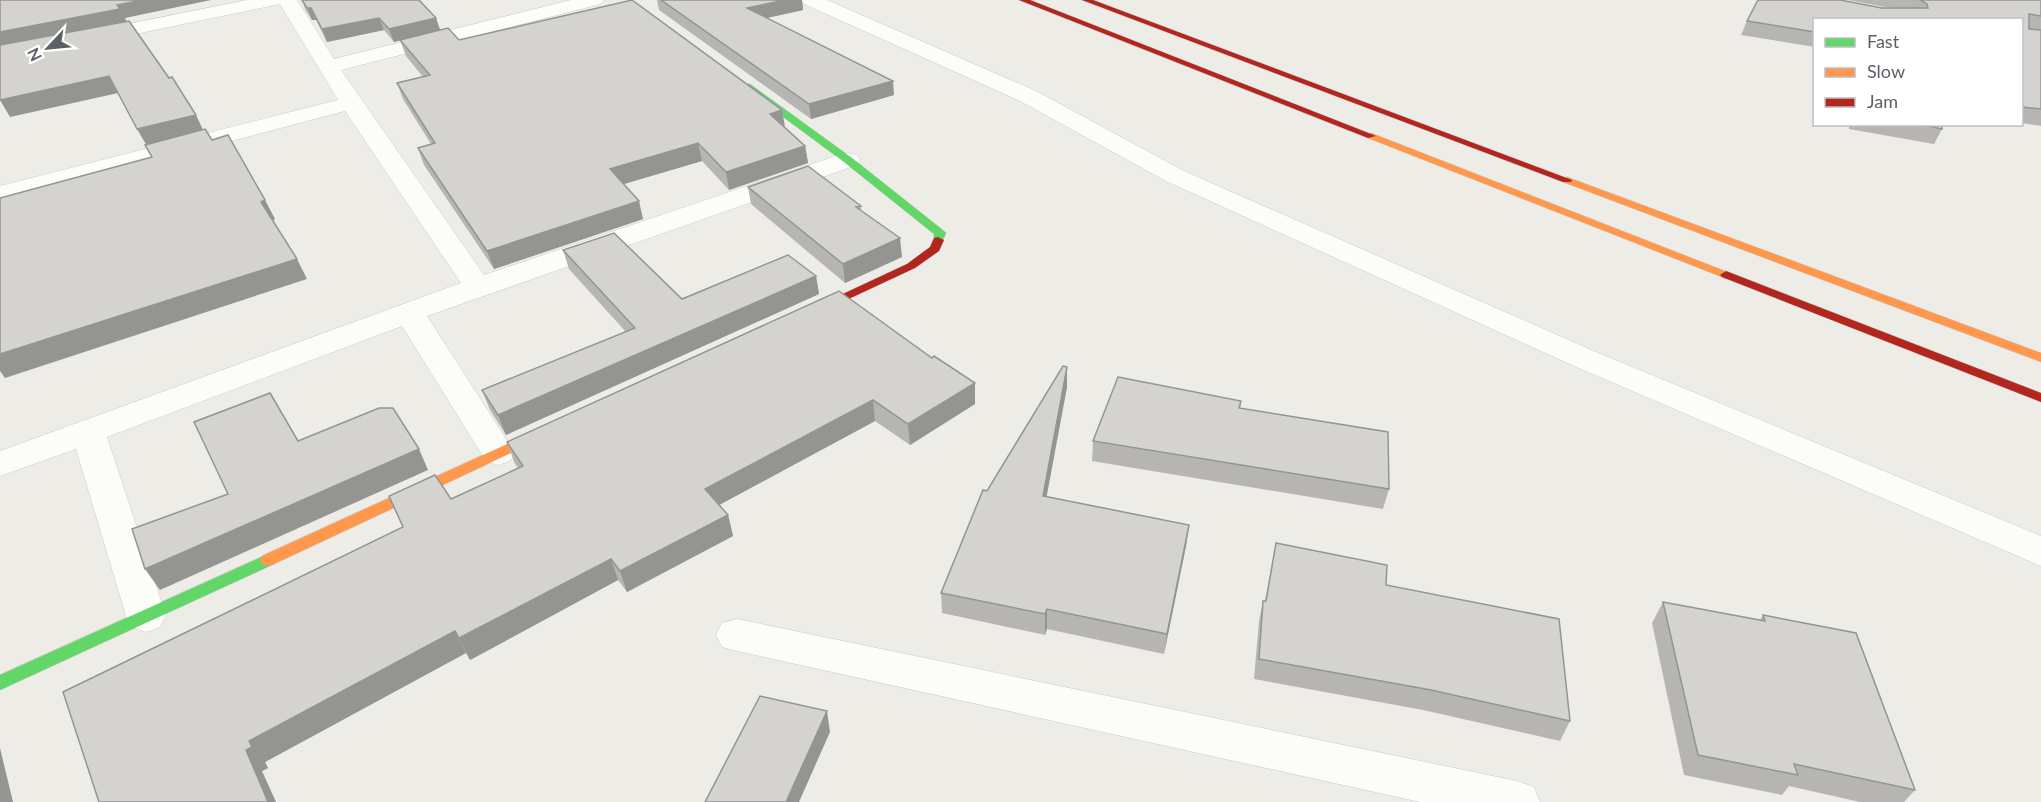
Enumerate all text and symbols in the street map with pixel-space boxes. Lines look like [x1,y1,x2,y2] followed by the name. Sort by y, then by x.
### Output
[18,18,78,78] north arrow
[1813,18,2023,126] legend
[1867,30,1900,52] text: Fast
[23,45,45,64] text: N
[1867,60,1905,82] text: Slow
[1867,90,1898,112] text: Jam

